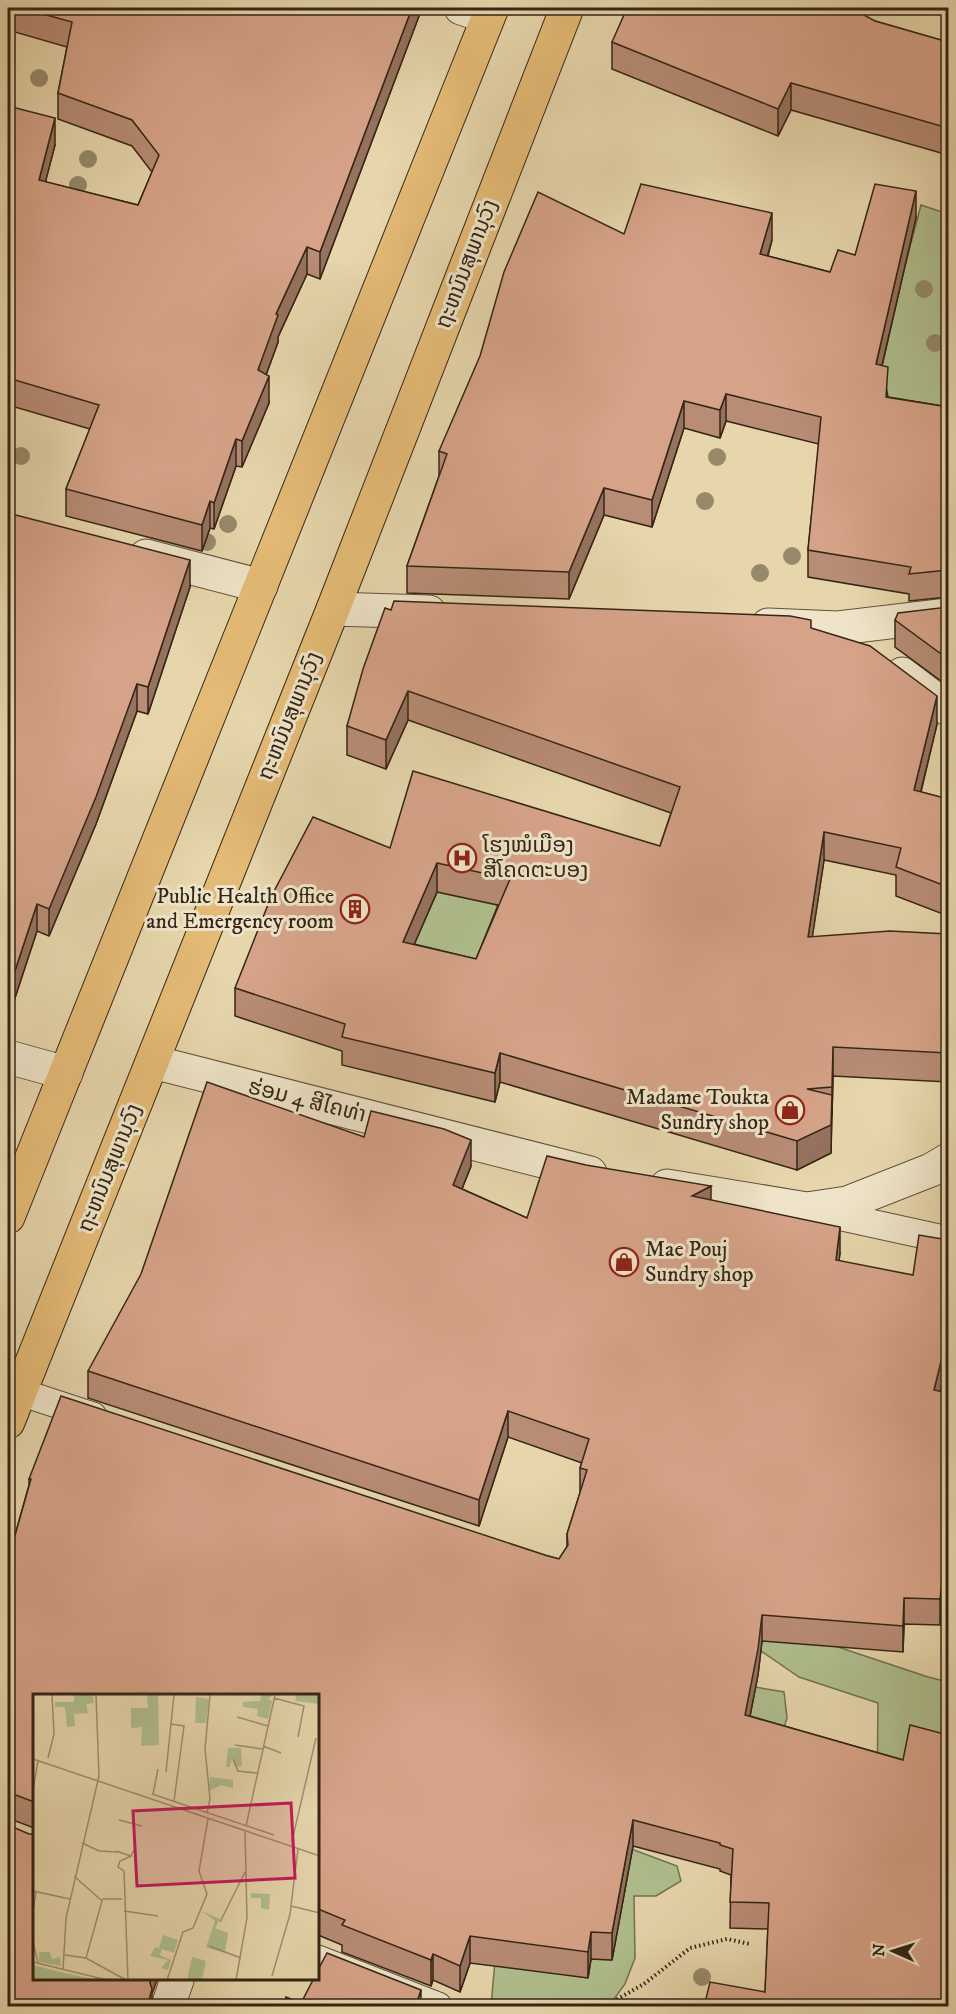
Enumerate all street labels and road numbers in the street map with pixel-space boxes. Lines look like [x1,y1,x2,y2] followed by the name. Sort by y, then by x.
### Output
[430,195,504,333] street label: ຖະຫນົນສຸພານຸວົງ
[252,648,328,784] street label: ຖະຫນົນສຸພານຸວົງ
[245,1073,369,1129] street label: ຮ່ອມ 4 ສີໄຄທ່າ
[72,1100,148,1236] street label: ຖະຫນົນສຸພານຸວົງ

